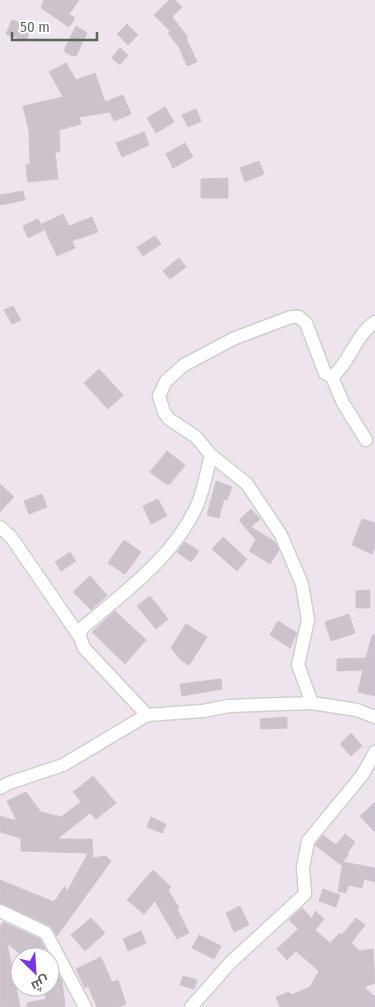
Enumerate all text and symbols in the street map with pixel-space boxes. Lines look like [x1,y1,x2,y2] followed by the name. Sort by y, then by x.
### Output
[12,10,98,42] scale bar
[20,18,50,36] text: 50 m
[10,947,60,997] north arrow
[29,972,52,995] text: ش

